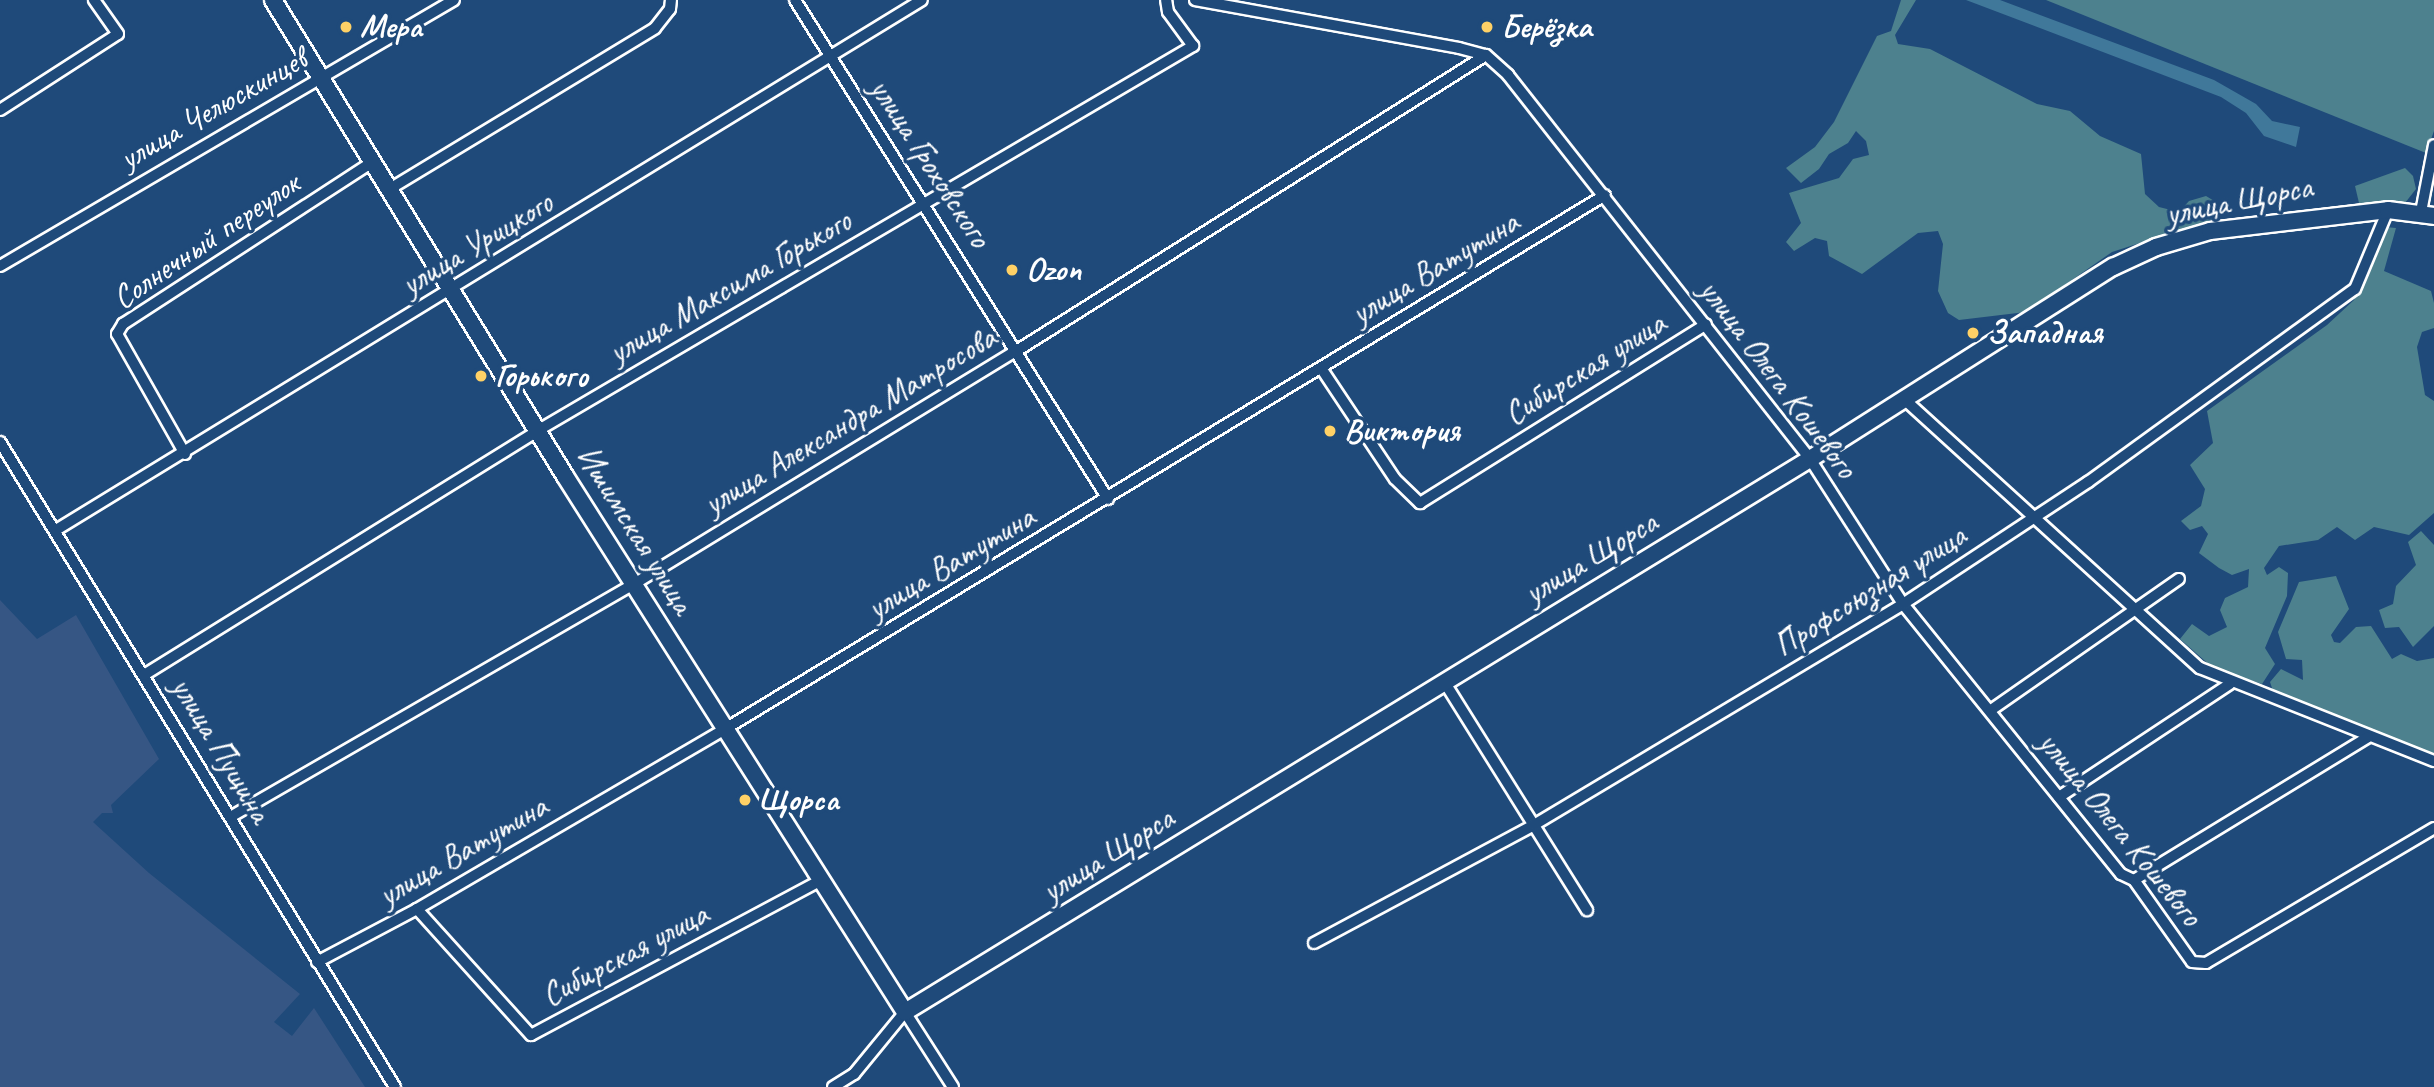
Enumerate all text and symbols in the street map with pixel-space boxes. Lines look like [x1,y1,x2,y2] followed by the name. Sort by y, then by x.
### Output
[360,7,422,47] place label: Мера
[1501,7,1592,47] place label: Берёзка
[338,19,354,35] marker: Мера
[1479,19,1495,35] marker: Берёзка
[112,39,314,179] street label: улица Челюскинцев
[861,71,999,255] street label: улица Гроховского
[105,164,307,318] street label: Солнечный переулок
[2162,167,2316,235] street label: улица Щорса
[394,184,560,304] street label: улица Урицкого
[603,202,857,372] street label: улица Максима Горького
[1343,202,1527,334] street label: улица Ватутина
[1026,250,1081,290] place label: Ozon
[1004,262,1020,278] marker: Ozon
[1691,272,1865,486] street label: улица Олега Кошевого
[1496,303,1674,435] street label: Сибирская улица
[1987,313,2103,353] place label: Западная
[697,318,1003,524] street label: улица Александра Матросова
[1965,325,1981,341] marker: Западная
[495,356,588,396] place label: Горького
[473,368,489,384] marker: Горького
[1344,411,1460,451] place label: Виктория
[1322,423,1338,439] marker: Виктория
[567,438,703,622] street label: Ишимская улица
[859,497,1043,629] street label: улица Ватутина
[1517,503,1665,613] street label: улица Щорса
[1766,515,1974,667] street label: Профсоюзная улица
[163,671,279,829] street label: улица Пущина
[2030,724,2210,934] street label: улица Олега Кошевого
[759,780,839,820] place label: Щорса
[371,786,555,916] street label: улица Ватутина
[737,792,753,808] marker: Щорса
[1035,799,1181,911] street label: улица Щорса
[534,894,716,1016] street label: Сибирская улица

